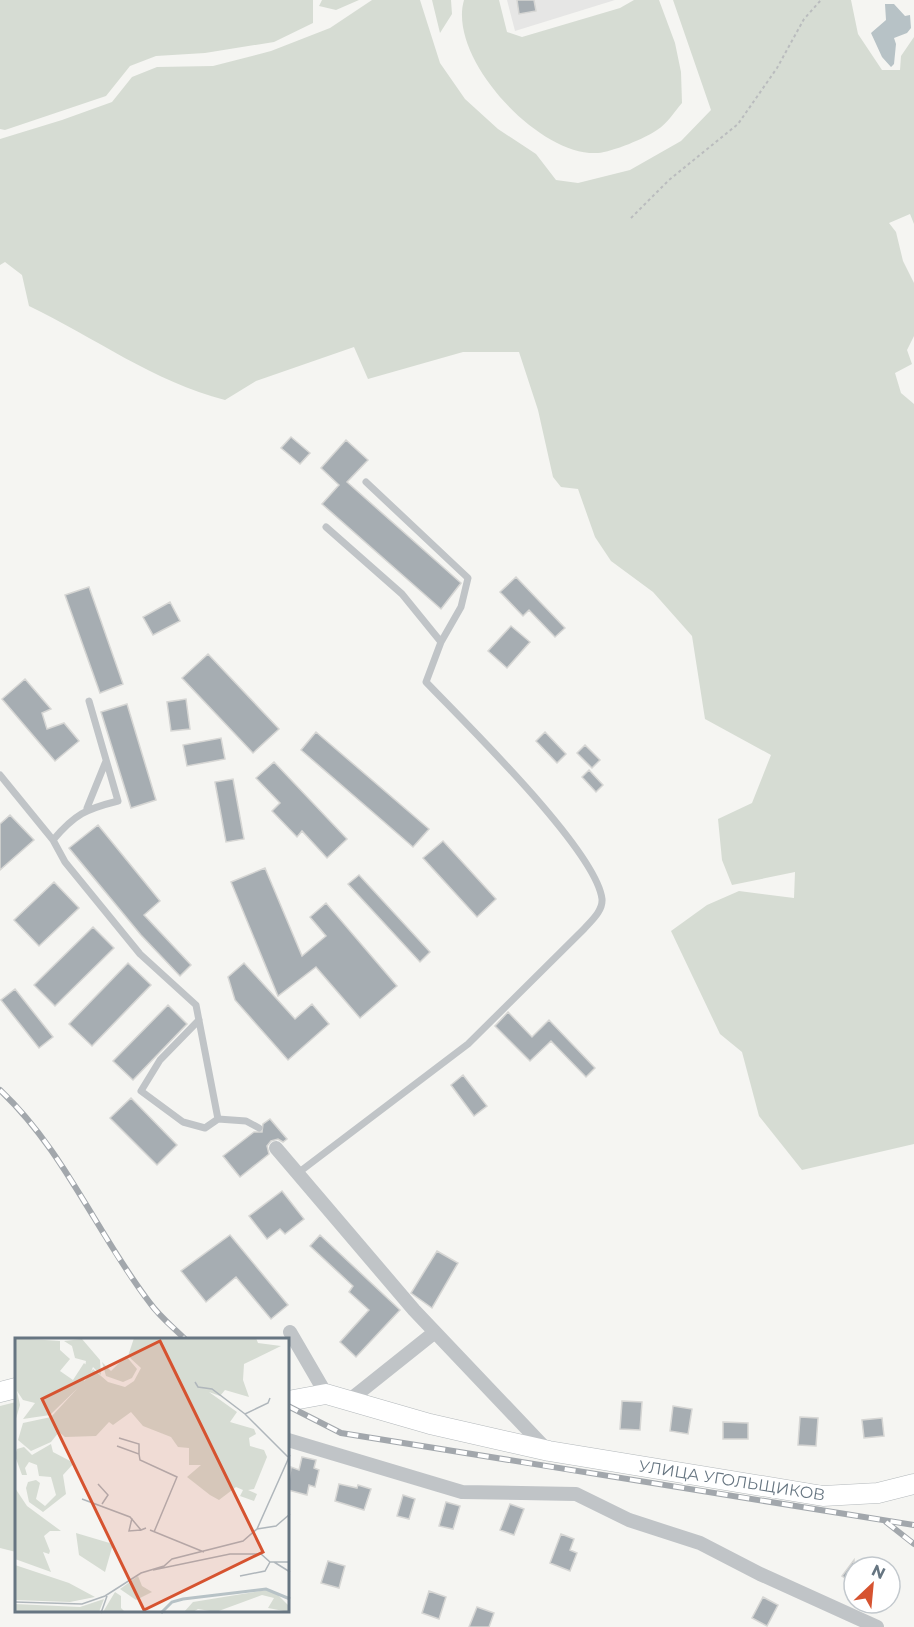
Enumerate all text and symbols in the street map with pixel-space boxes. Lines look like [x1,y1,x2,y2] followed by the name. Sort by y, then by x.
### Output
[15,1338,290,1612] inset map
[637,1456,827,1505] street label: УЛИЦА УГОЛЬЩИКОВ
[842,1555,902,1615] north arrow
[868,1561,888,1583] text: N

